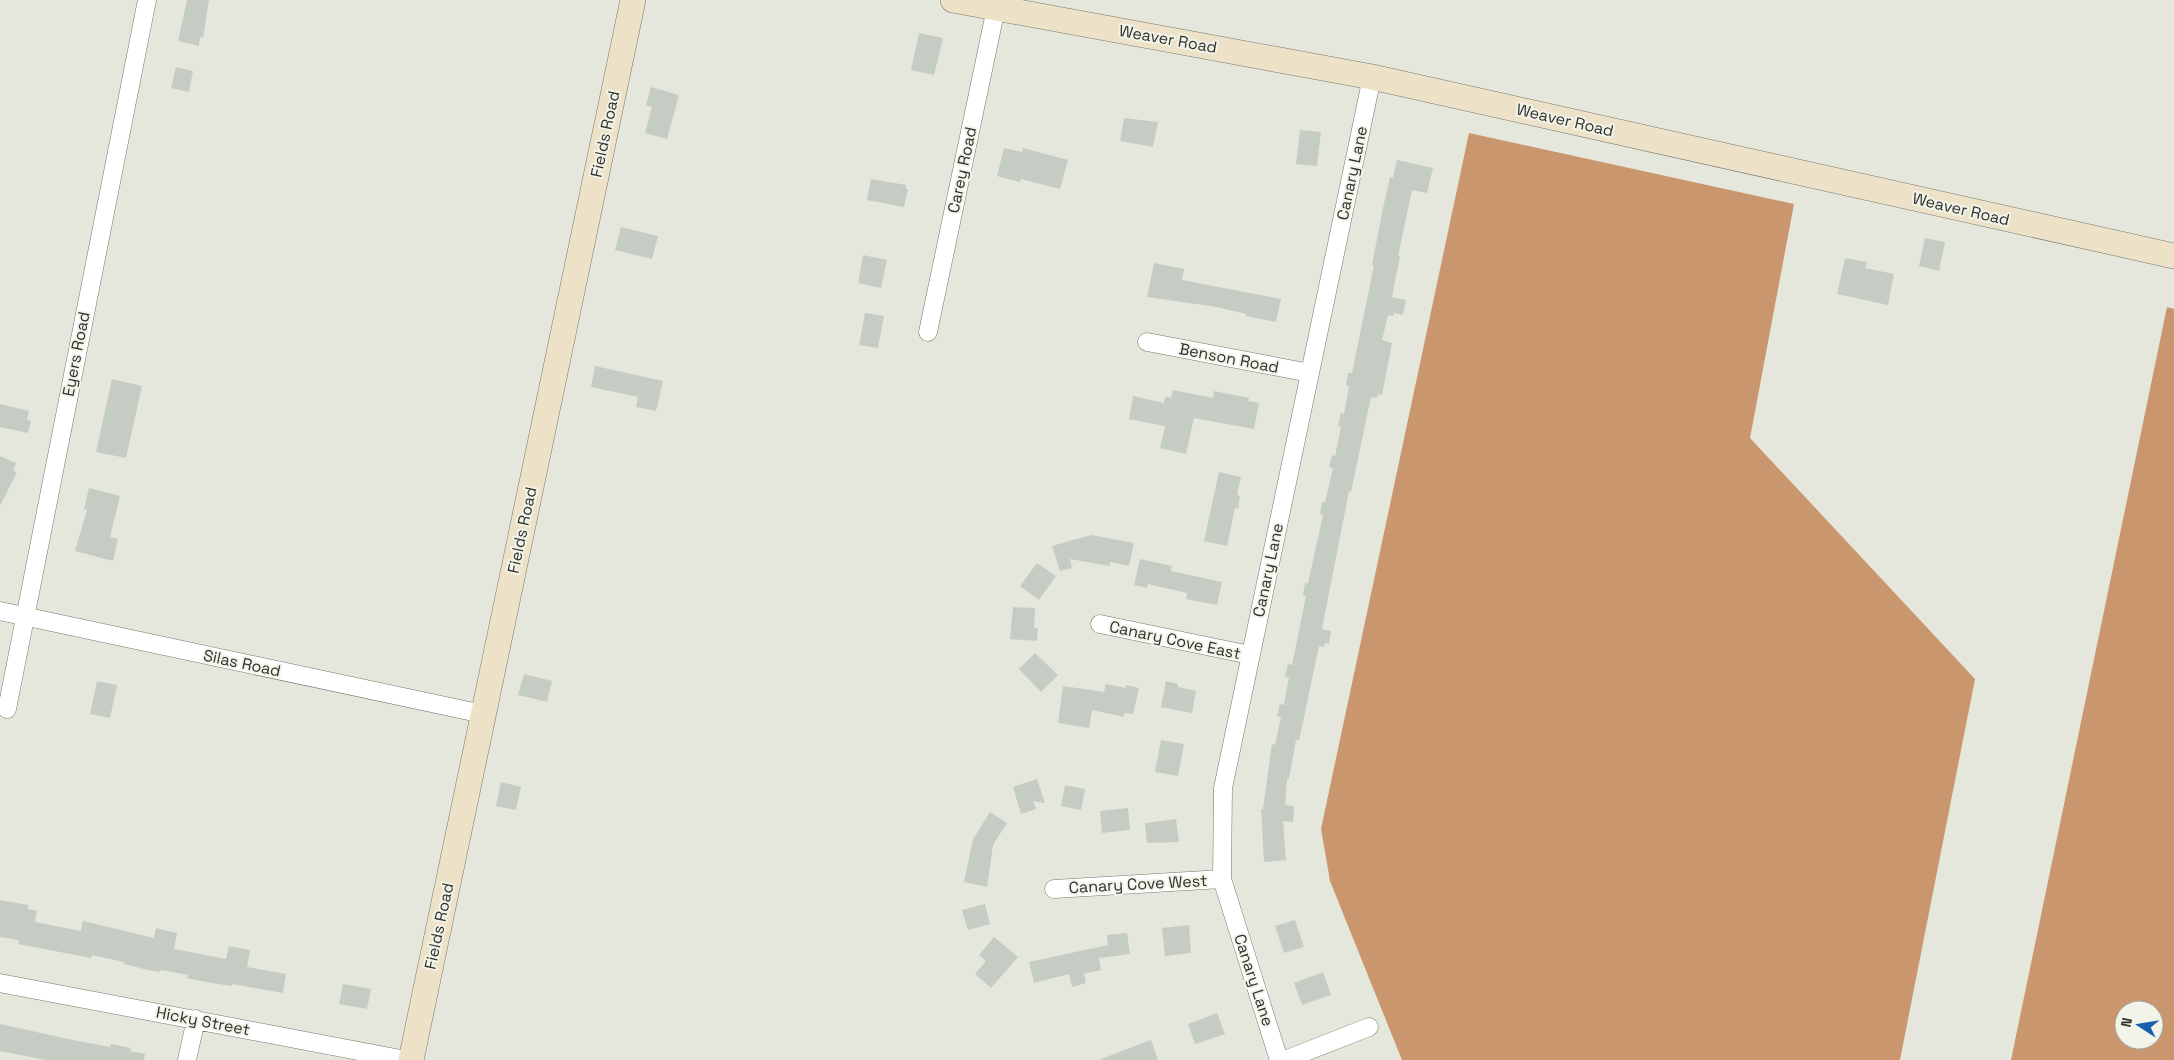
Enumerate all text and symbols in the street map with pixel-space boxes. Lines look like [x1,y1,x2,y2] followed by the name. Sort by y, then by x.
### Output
[1117,20,1219,58] street label: Weaver Road
[586,89,624,179] street label: Fields Road
[1514,99,1616,141] street label: Weaver Road
[1332,124,1372,222] street label: Canary Lane
[943,125,981,215] street label: Carey Road
[1910,188,2012,230] street label: Weaver Road
[57,310,95,398] street label: Eyers Road
[1177,338,1281,378] street label: Benson Road
[503,485,541,575] street label: Fields Road
[1248,521,1288,619] street label: Canary Lane
[1107,616,1243,664] street label: Canary Cove East
[201,645,283,681] street label: Silas Road
[1068,870,1208,898] street label: Canary Cove West
[420,881,458,971] street label: Fields Road
[1229,931,1279,1029] street label: Canary Lane
[2114,1000,2164,1050] north arrow
[154,1002,252,1040] street label: Hicky Street
[2117,1016,2136,1029] text: N

